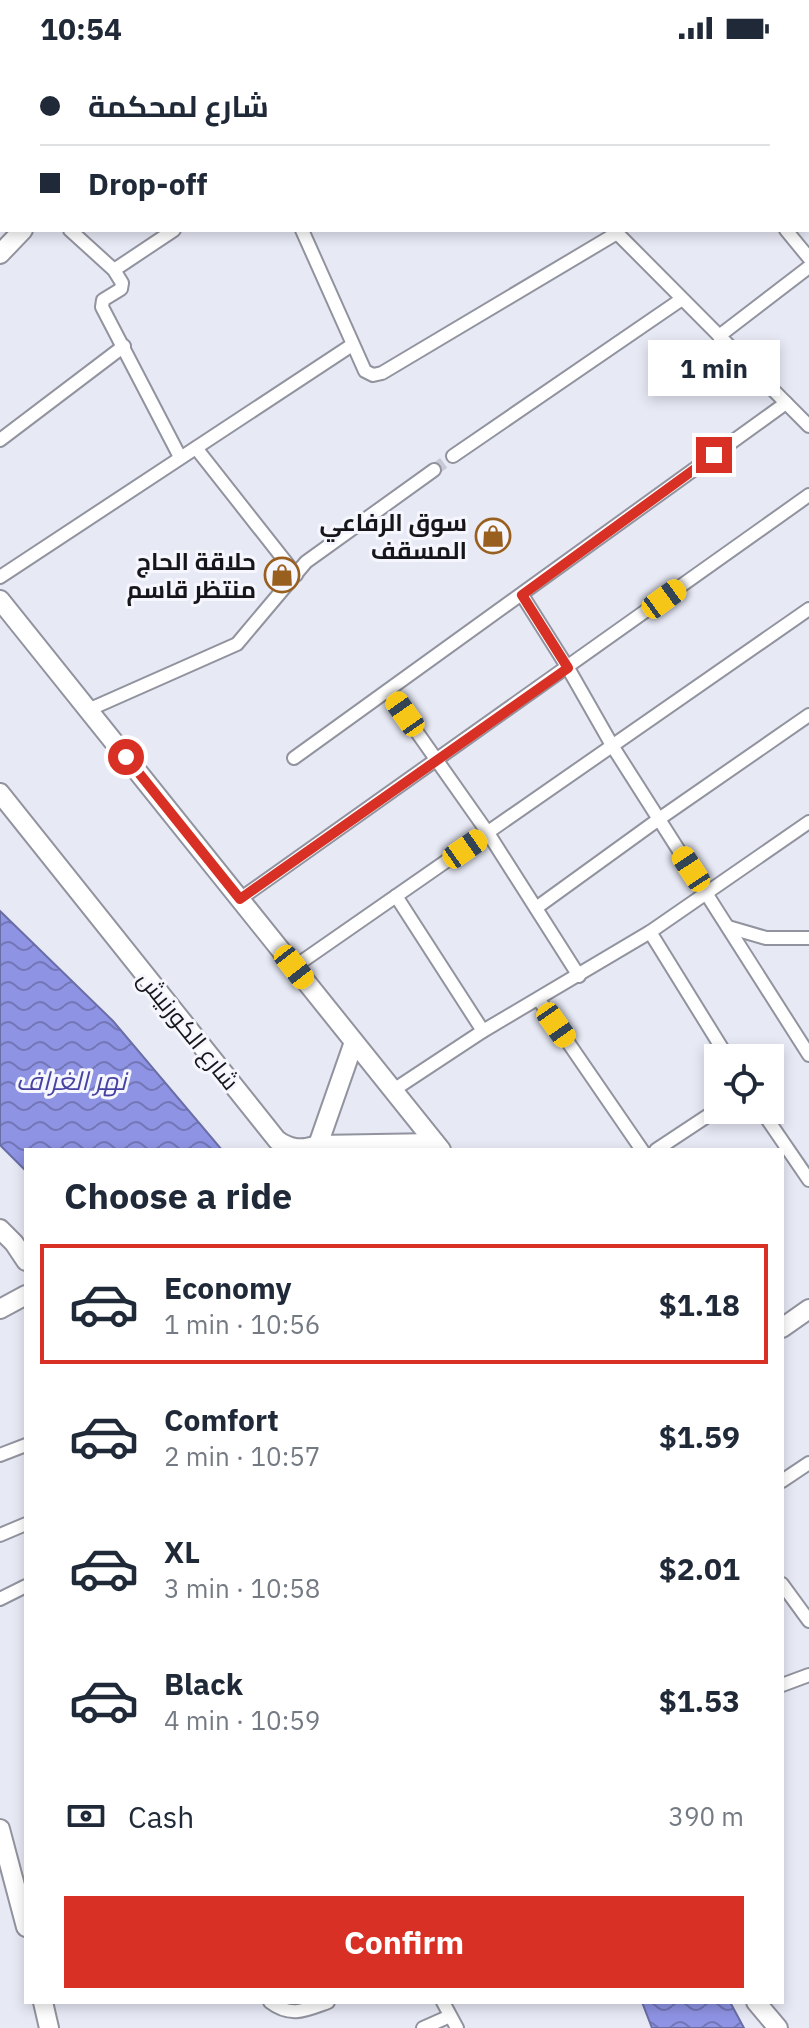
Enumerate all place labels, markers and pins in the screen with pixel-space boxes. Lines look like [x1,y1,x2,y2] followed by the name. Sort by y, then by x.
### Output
[319,506,467,566] place label: سوق الرفاعي المسقف
[474,517,512,555] shop icon: سوق الرفاعي المسقف
[126,545,256,606] place label: حلاقة الحاج منتظر قاسم
[263,556,301,594] shop icon: حلاقة الحاج منتظر قاسم

